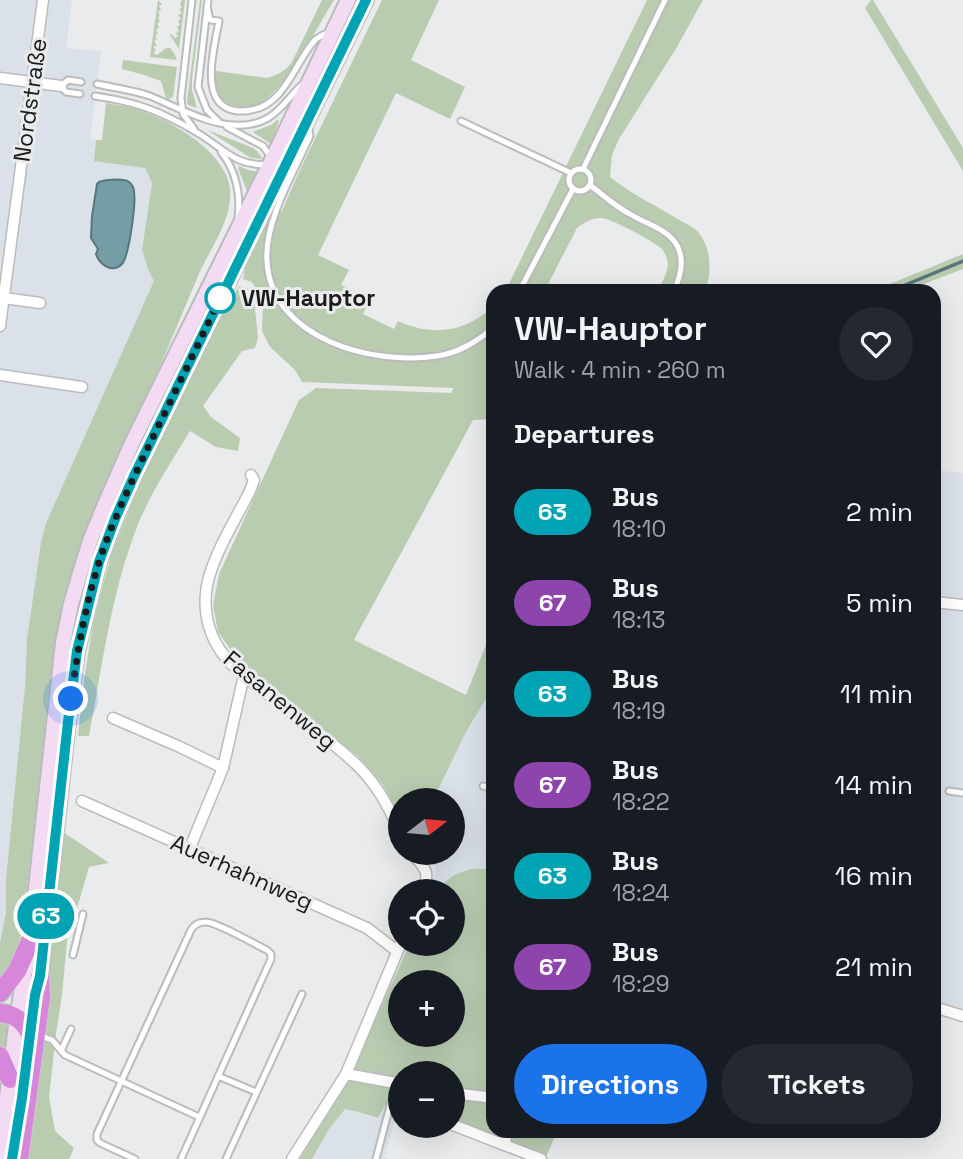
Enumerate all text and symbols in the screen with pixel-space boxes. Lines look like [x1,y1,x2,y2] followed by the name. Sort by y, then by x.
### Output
[6,36,54,164] street label: Nordstraße
[205,283,235,313] marker: VW-Hauptor
[241,283,375,313] place label: VW-Hauptor
[839,307,913,381] button: heart
[514,308,707,350] text: VW-Hauptor
[514,355,726,385] text: Walk · 4 min · 260 m
[514,417,655,451] text: Departures
[612,480,659,514] text: Bus
[846,495,913,529] text: 2 min
[538,496,567,527] text: 63
[612,514,666,544] text: 18:10
[612,571,659,605] text: Bus
[846,586,913,620] text: 5 min
[539,587,566,618] text: 67
[612,605,665,635] text: 18:13
[217,644,343,756] street label: Fasanenweg
[612,662,659,696] text: Bus
[840,677,913,711] text: 11 min
[538,678,567,709] text: 63
[53,681,88,716] your location
[612,696,665,726] text: 18:19
[612,753,659,787] text: Bus
[835,768,913,802] text: 14 min
[539,769,566,800] text: 67
[612,787,670,817] text: 18:22
[388,788,466,864] north arrow
[388,788,465,1138] map controls
[166,827,318,917] street label: Auerhahnweg
[612,844,659,878] text: Bus
[835,859,913,893] text: 16 min
[538,860,567,891] text: 63
[612,878,669,908] text: 18:24
[388,879,465,956] button: locate
[14,893,78,939] line badge: 63
[31,900,61,931] text: 63
[612,935,659,969] text: Bus
[835,950,913,984] text: 21 min
[539,951,566,982] text: 67
[612,969,670,999] text: 18:29
[388,970,465,1047] button: +
[514,1044,707,1124] button: Directions
[721,1044,913,1124] button: Tickets
[388,1061,465,1138] button: −

